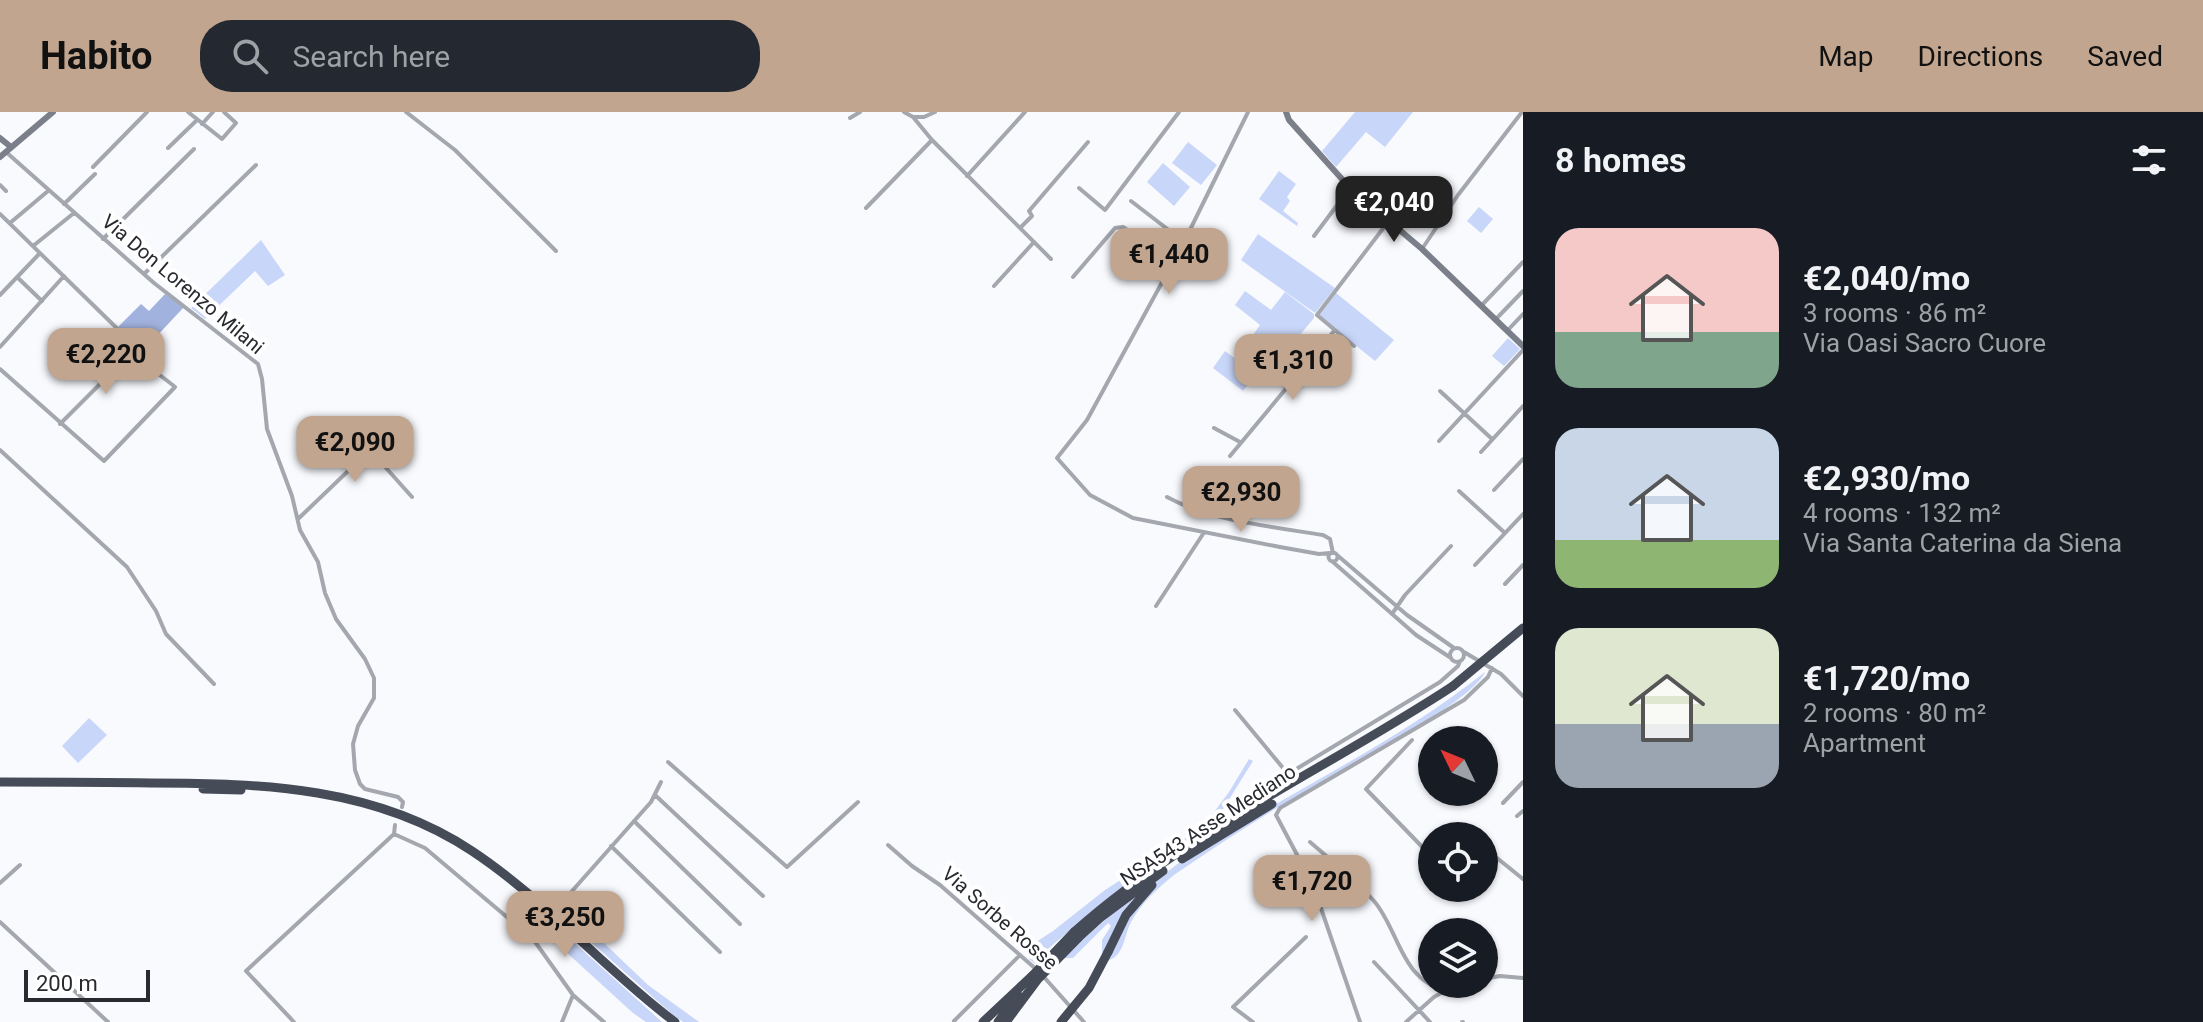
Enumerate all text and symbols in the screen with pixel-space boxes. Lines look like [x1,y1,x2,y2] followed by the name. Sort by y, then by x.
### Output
[200,20,760,92] search box
[40,34,152,78] text: Habito
[228,34,272,78] icon: search
[292,39,450,74] text: Search here
[1818,40,1874,73] text: Map
[1918,40,2043,73] text: Directions
[2087,40,2163,73] text: Saved
[2127,138,2171,182] icon: filters
[1555,140,1686,180] text: 8 homes
[1329,176,1459,244] pin: €2,040
[1354,187,1434,217] text: €2,040
[97,209,269,359] street label: Via Don Lorenzo Milani
[1104,228,1234,296] pin: €1,440
[1129,239,1209,269] text: €1,440
[1803,258,1970,298] text: €2,040/mo
[1619,260,1715,356] icon: home
[1803,298,1986,328] text: 3 rooms · 86 m²
[41,328,171,396] pin: €2,220
[1803,328,2046,358] text: Via Oasi Sacro Cuore
[1228,334,1358,402] pin: €1,310
[66,339,146,369] text: €2,220
[1253,345,1333,375] text: €1,310
[290,416,420,484] pin: €2,090
[315,427,395,457] text: €2,090
[1803,458,1970,498] text: €2,930/mo
[1619,460,1715,556] icon: home
[1176,466,1306,534] pin: €2,930
[1201,477,1281,507] text: €2,930
[1803,498,2001,528] text: 4 rooms · 132 m²
[1803,528,2122,558] text: Via Santa Caterina da Siena
[1803,658,1970,698] text: €1,720/mo
[1619,660,1715,756] icon: home
[1803,698,1986,728] text: 2 rooms · 80 m²
[1418,726,1498,806] north arrow
[1418,726,1498,998] map controls
[1803,728,1926,758] text: Apartment
[1116,759,1300,891] street label: NSA543 Asse Mediano
[1418,822,1498,902] button: locate
[1247,855,1377,923] pin: €1,720
[937,861,1063,975] street label: Via Sorbe Rosse
[1272,866,1352,896] text: €1,720
[500,891,630,959] pin: €3,250
[525,902,605,932] text: €3,250
[1418,918,1498,998] button: layers
[24,966,150,1002] scale bar
[36,971,98,996] text: 200 m

